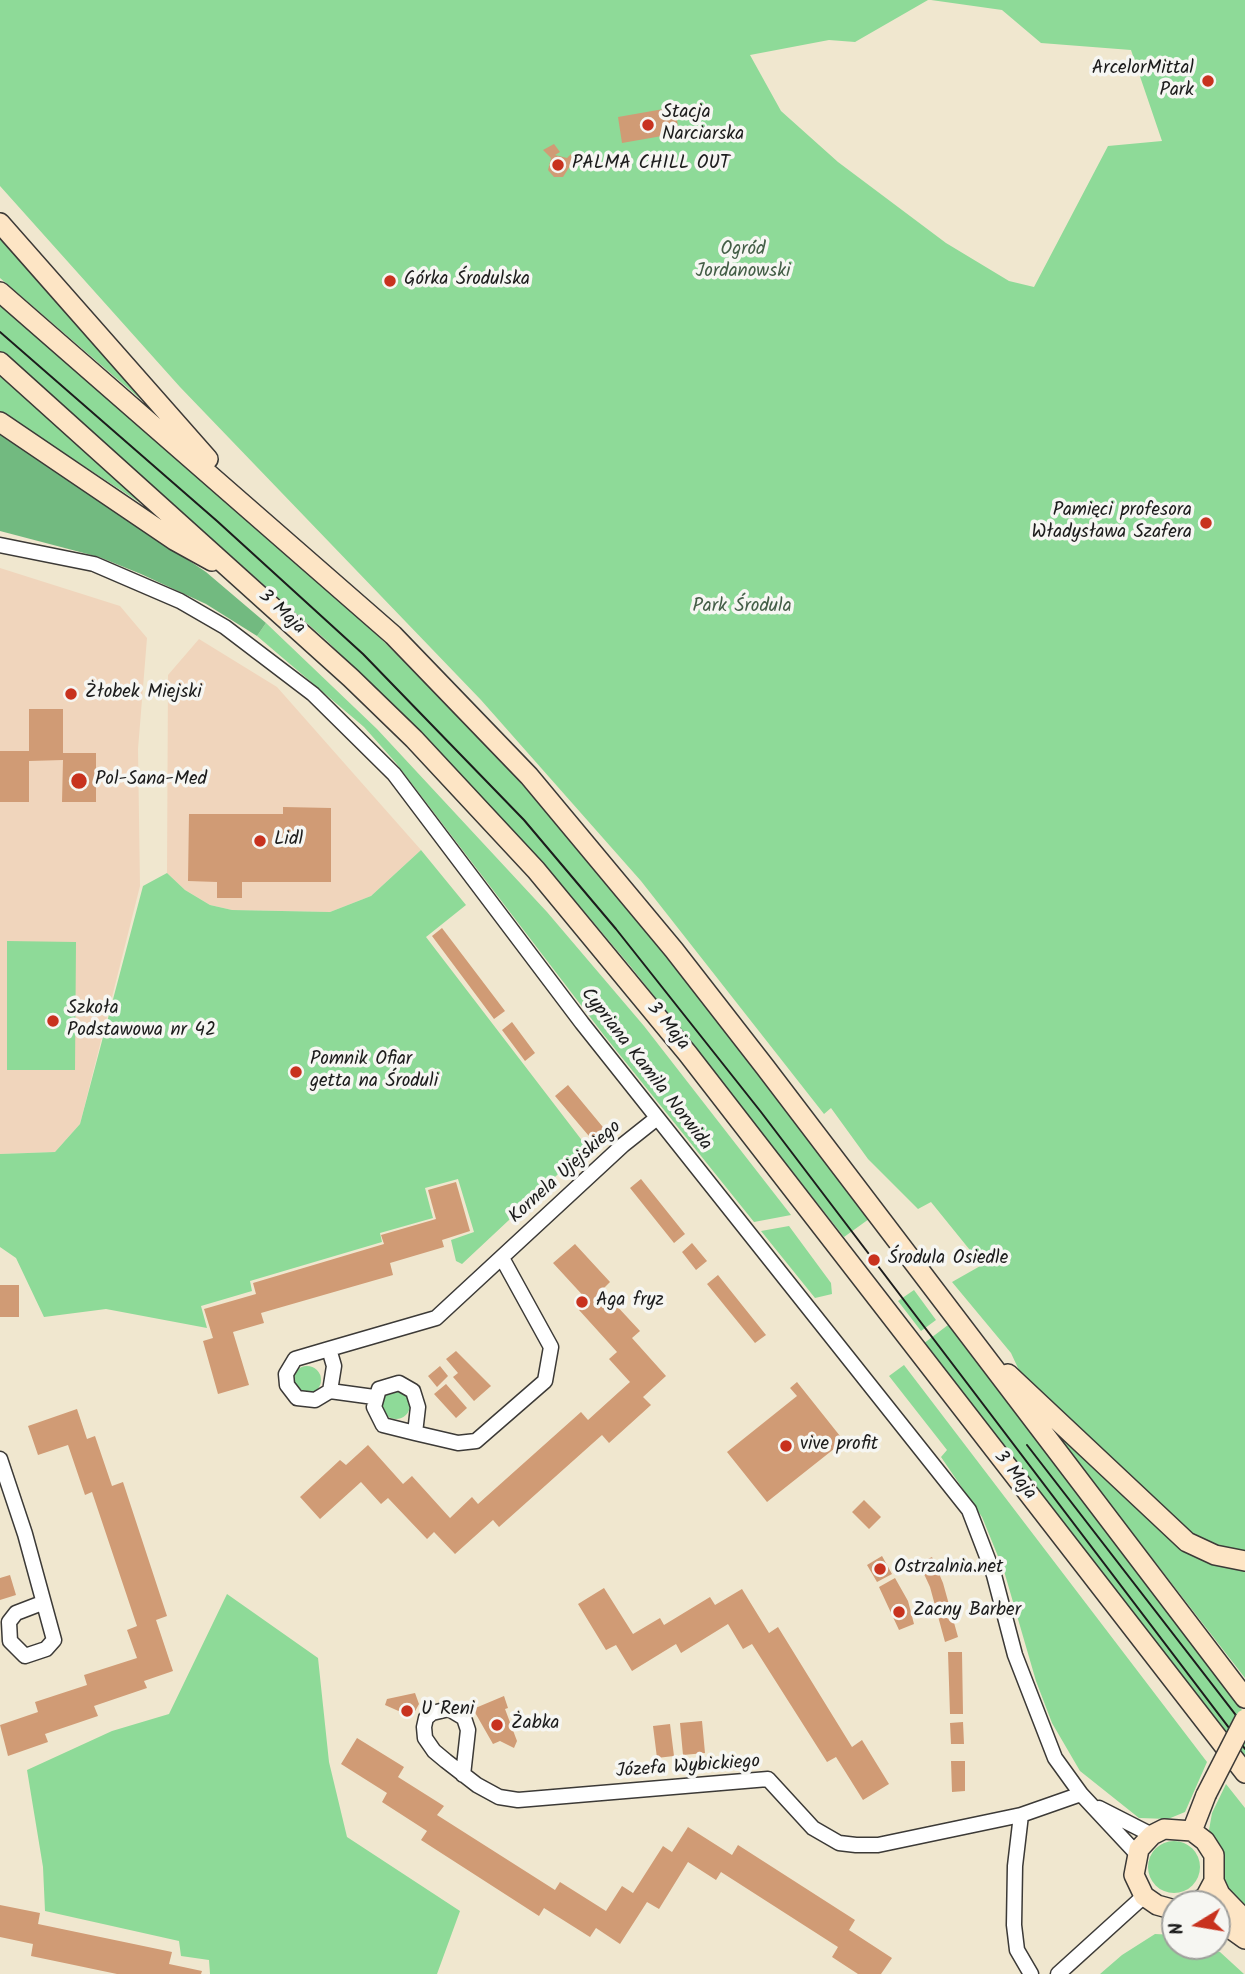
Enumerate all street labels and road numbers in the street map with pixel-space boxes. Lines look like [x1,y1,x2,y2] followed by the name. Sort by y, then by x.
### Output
[253,586,309,640] street label: 3 Maja
[574,984,716,1156] street label: Cypriana Kamila Norwida
[640,998,694,1056] street label: 3 Maja
[505,1117,627,1229] street label: Kornela Ujejskiego
[988,1447,1040,1505] street label: 3 Maja
[615,1752,761,1784] street label: Józefa Wybickiego

